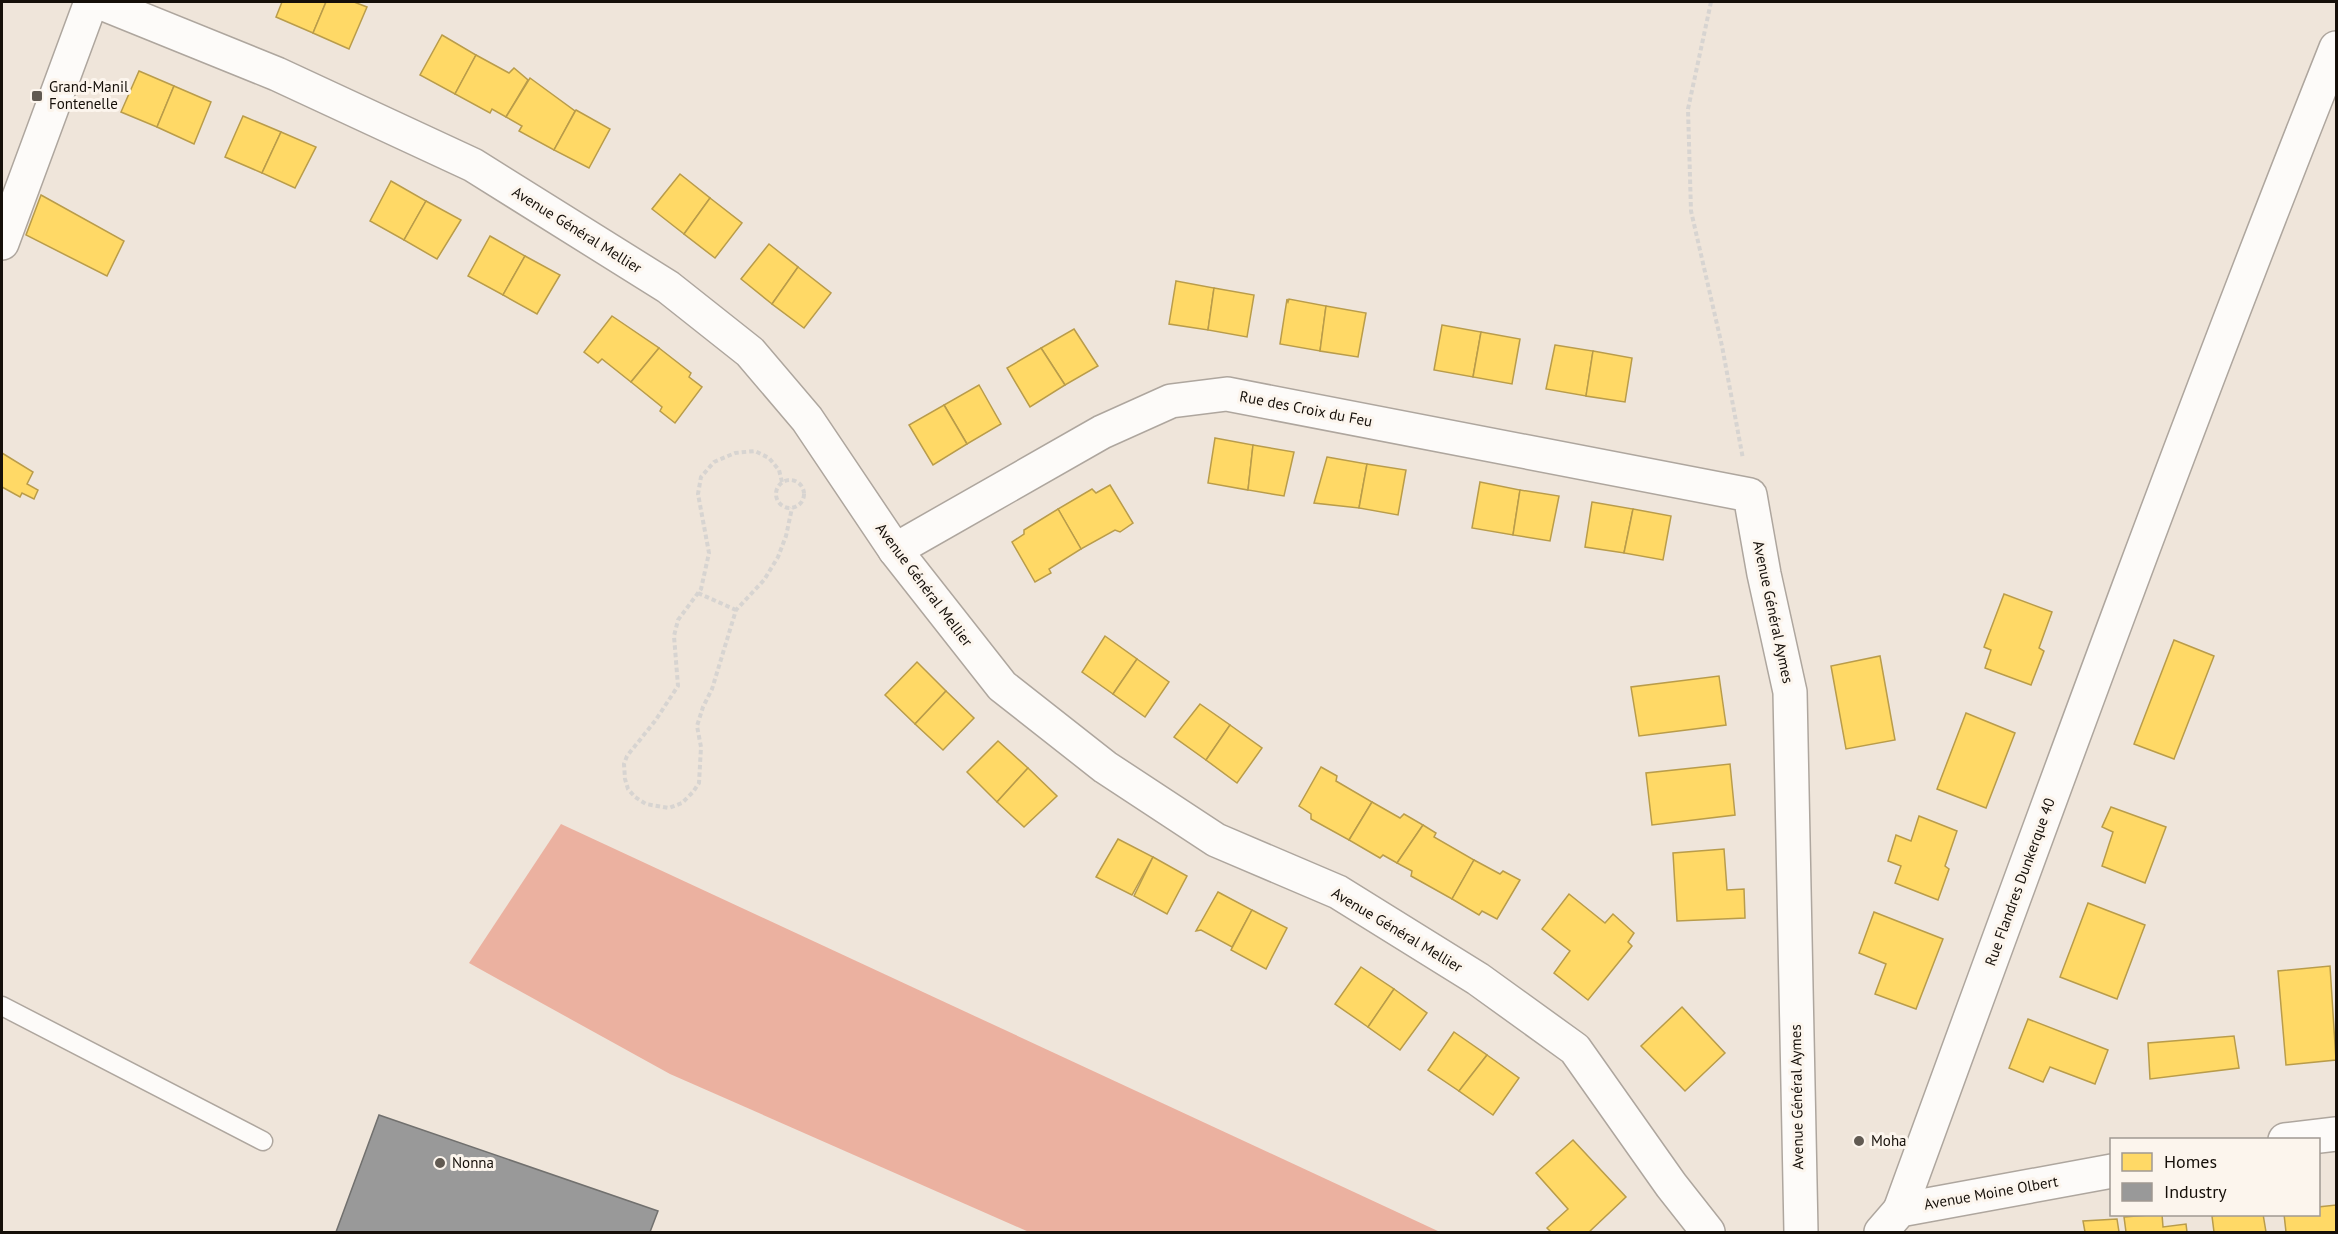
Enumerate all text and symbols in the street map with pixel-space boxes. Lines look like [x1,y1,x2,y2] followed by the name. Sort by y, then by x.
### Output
[49,77,129,113] place label: Grand-Manil Fontenelle
[30,89,44,103] marker: Grand-Manil Fontenelle
[509,182,646,277] street label: Avenue Général Mellier
[1238,386,1374,431] street label: Rue des Croix du Feu
[872,519,977,650] street label: Avenue Général Mellier
[1749,539,1798,685] street label: Avenue Général Aymes
[1980,795,2059,968] street label: Rue Flandres Dunkerque 40
[1328,883,1466,976] street label: Avenue Général Mellier
[1786,1024,1807,1170] street label: Avenue Général Aymes
[1871,1131,1907,1150] place label: Moha
[1852,1134,1866,1148] marker: Moha
[2110,1138,2320,1216] legend
[2164,1150,2217,1173] text: Homes
[452,1153,494,1172] place label: Nonna
[433,1156,447,1170] marker: Nonna
[1922,1171,2059,1214] street label: Avenue Moine Olbert
[2164,1180,2227,1203] text: Industry

